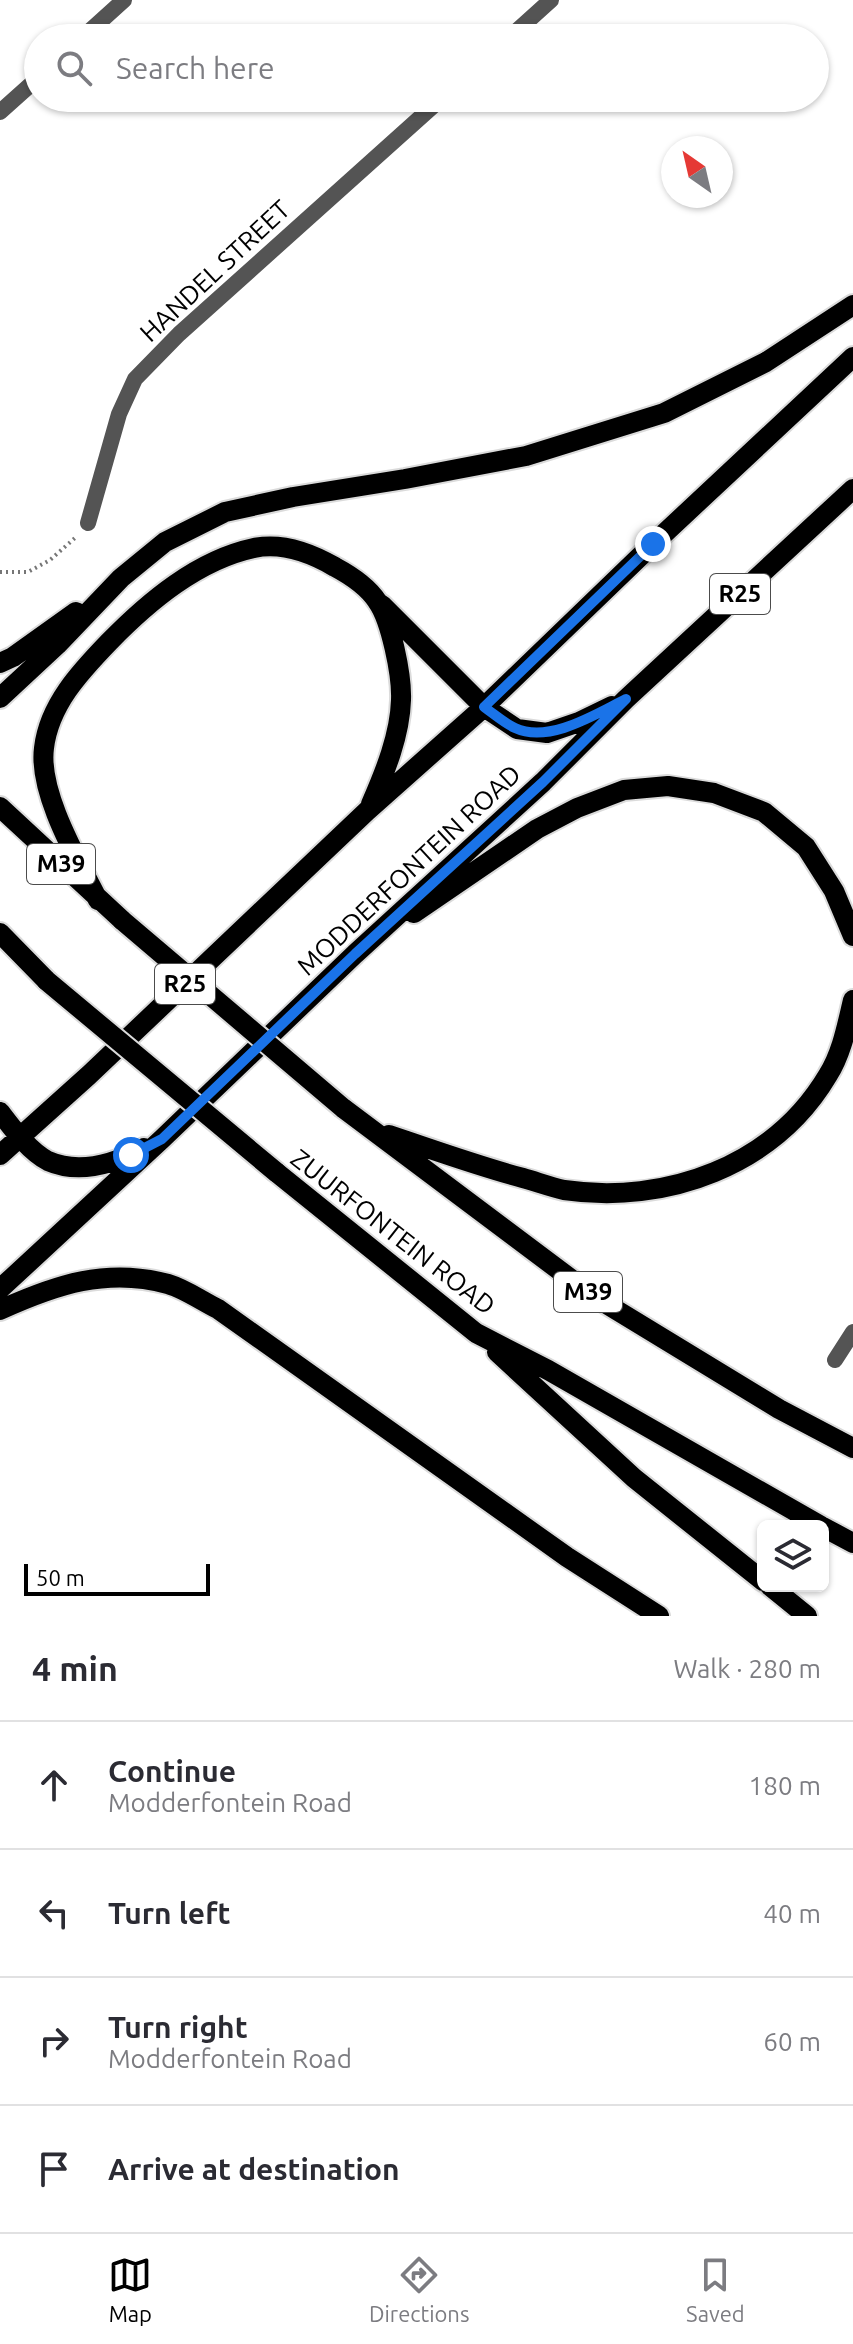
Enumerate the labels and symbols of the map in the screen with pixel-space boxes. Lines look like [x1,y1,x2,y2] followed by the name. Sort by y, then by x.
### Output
[661,136,733,208] north arrow
[134,194,295,347] street label: HANDEL STREET
[635,526,671,562] route end
[710,574,770,614] road number: R25
[291,759,526,981] street label: MODDERFONTEIN ROAD
[27,844,95,884] road number: M39
[155,964,215,1004] road number: R25
[113,1137,149,1173] route start
[286,1143,501,1320] street label: ZUURFONTEIN ROAD
[554,1272,622,1312] road number: M39
[24,1560,210,1596] scale bar

